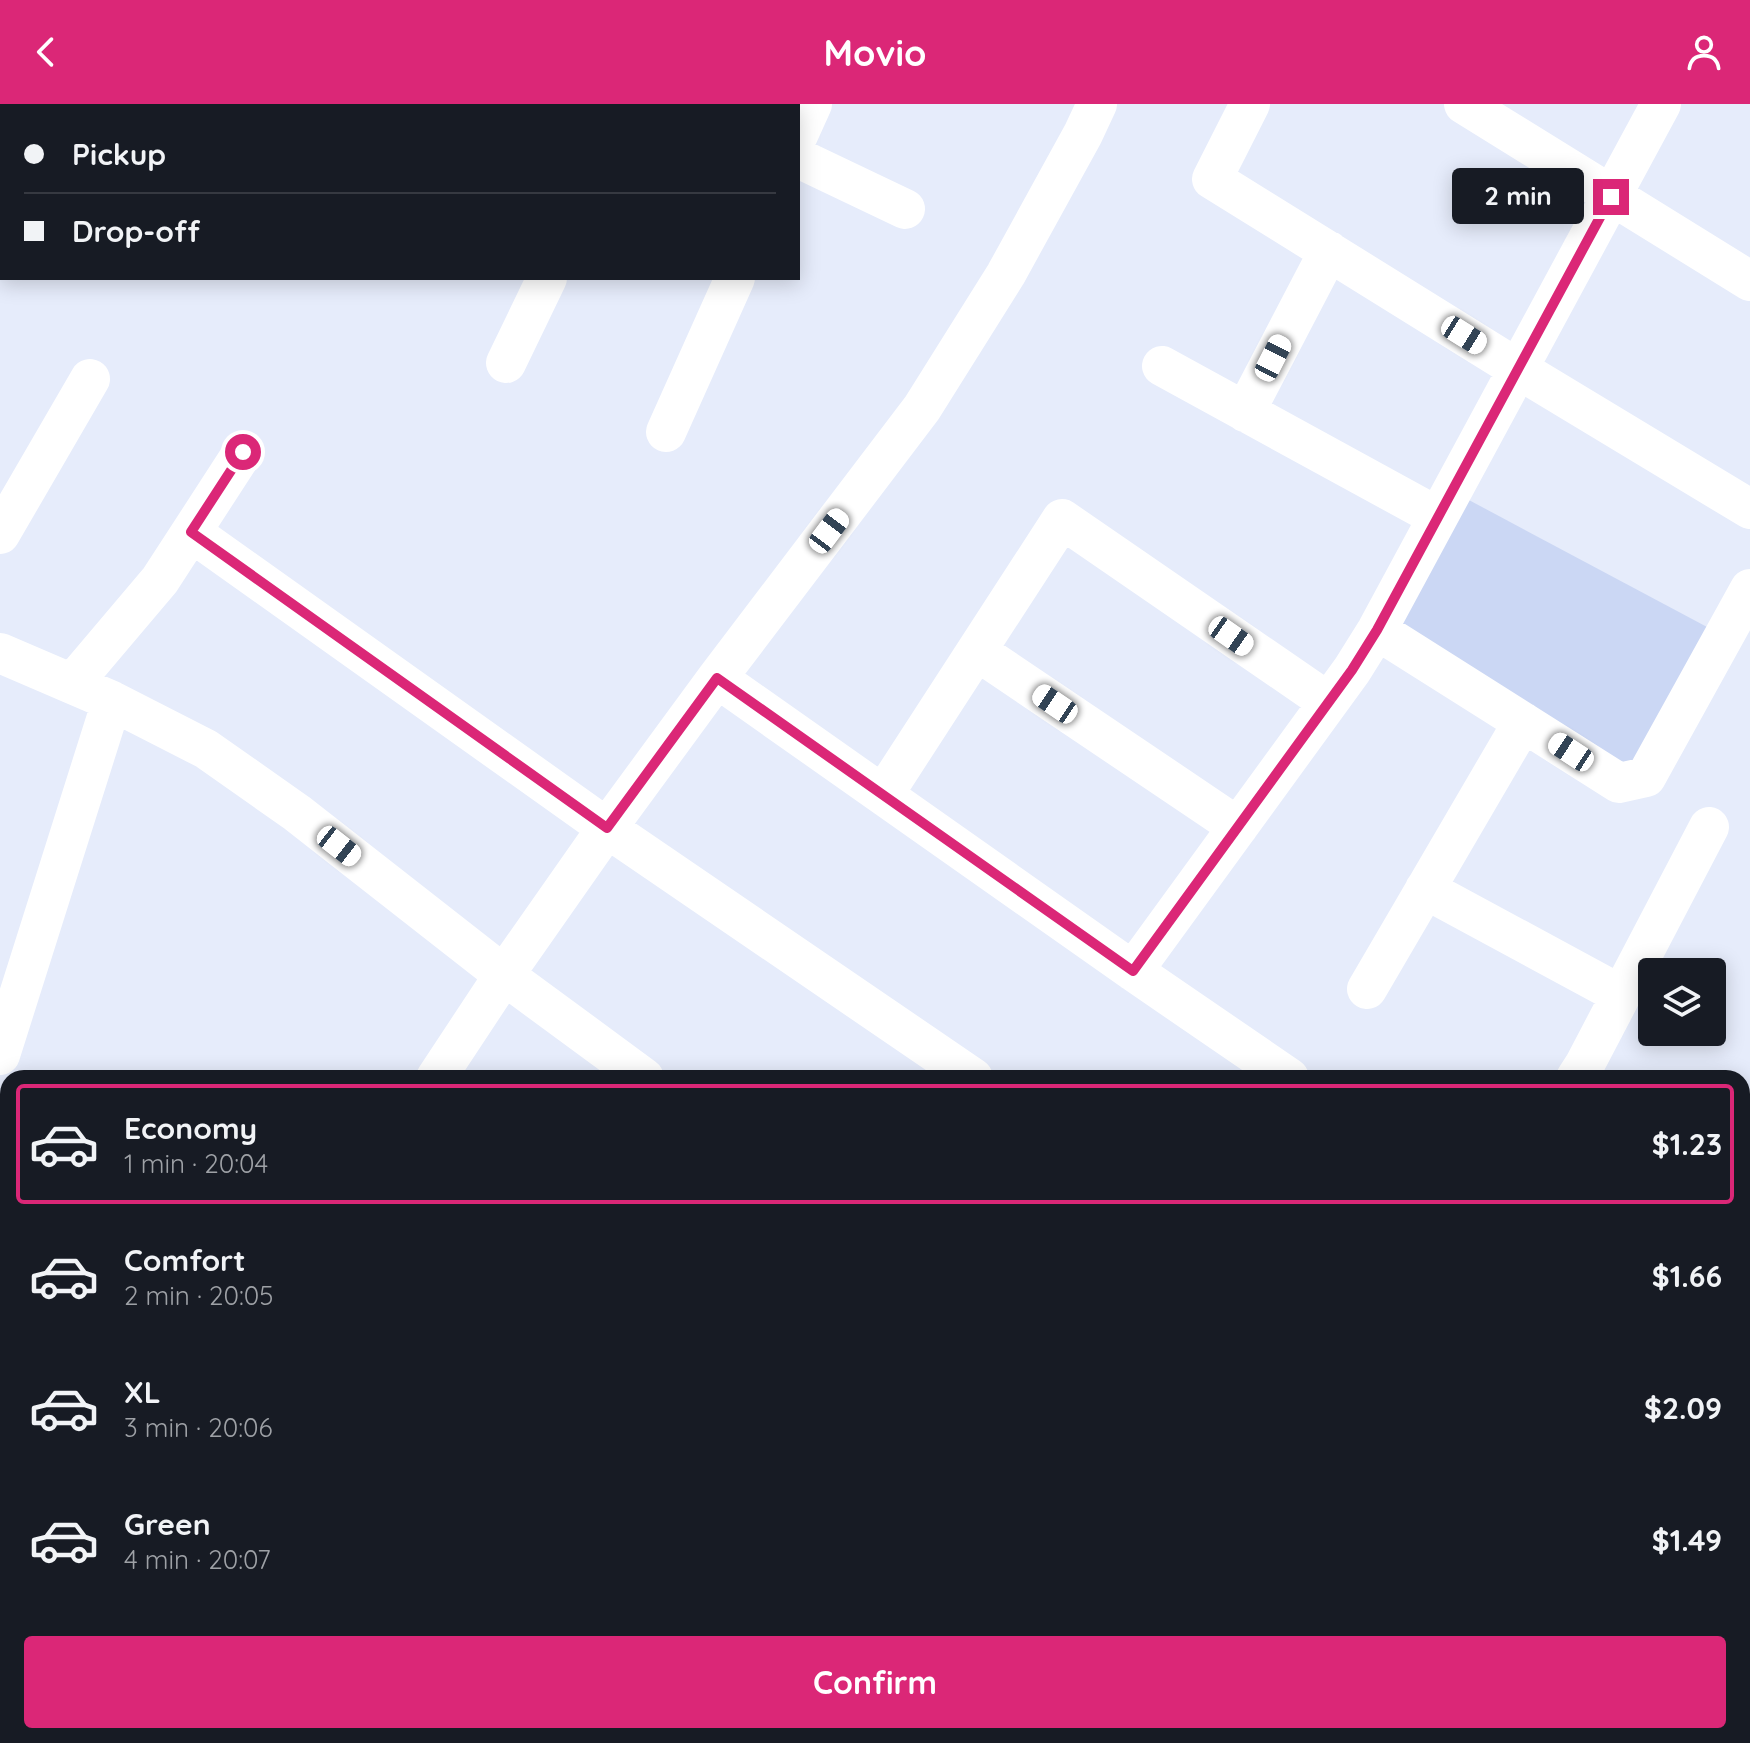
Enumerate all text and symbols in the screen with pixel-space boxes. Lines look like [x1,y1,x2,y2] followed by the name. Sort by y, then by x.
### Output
[24,30,68,74] icon: back
[824,30,926,75] text: Movio
[1682,30,1726,74] icon: person
[72,135,166,173] text: Pickup
[1451,169,1583,225] callout: 2 min
[1484,179,1552,212] text: 2 min
[1593,179,1629,215] route end
[72,212,200,250] text: Drop-off
[1437,312,1491,358] car
[1251,331,1295,385] car
[225,434,261,470] route start
[805,505,853,557] car
[1204,612,1258,660] car
[1028,681,1082,727] car
[1544,729,1598,775] car
[313,822,365,870] car
[1638,958,1726,1046] map controls
[1638,958,1726,1046] button: layers
[28,1108,100,1180] icon: car
[124,1109,257,1147] text: Economy
[1652,1125,1722,1163] text: $1.23
[124,1147,268,1180] text: 1 min · 20:04
[28,1240,100,1312] icon: car
[124,1241,245,1279] text: Comfort
[1652,1257,1722,1295] text: $1.66
[124,1279,273,1312] text: 2 min · 20:05
[28,1372,100,1444] icon: car
[124,1373,161,1411] text: XL
[1644,1389,1722,1427] text: $2.09
[124,1411,273,1444] text: 3 min · 20:06
[28,1504,100,1576] icon: car
[124,1505,211,1543] text: Green
[1652,1521,1722,1559] text: $1.49
[124,1543,270,1576] text: 4 min · 20:07
[24,1636,1726,1728] button: Confirm

